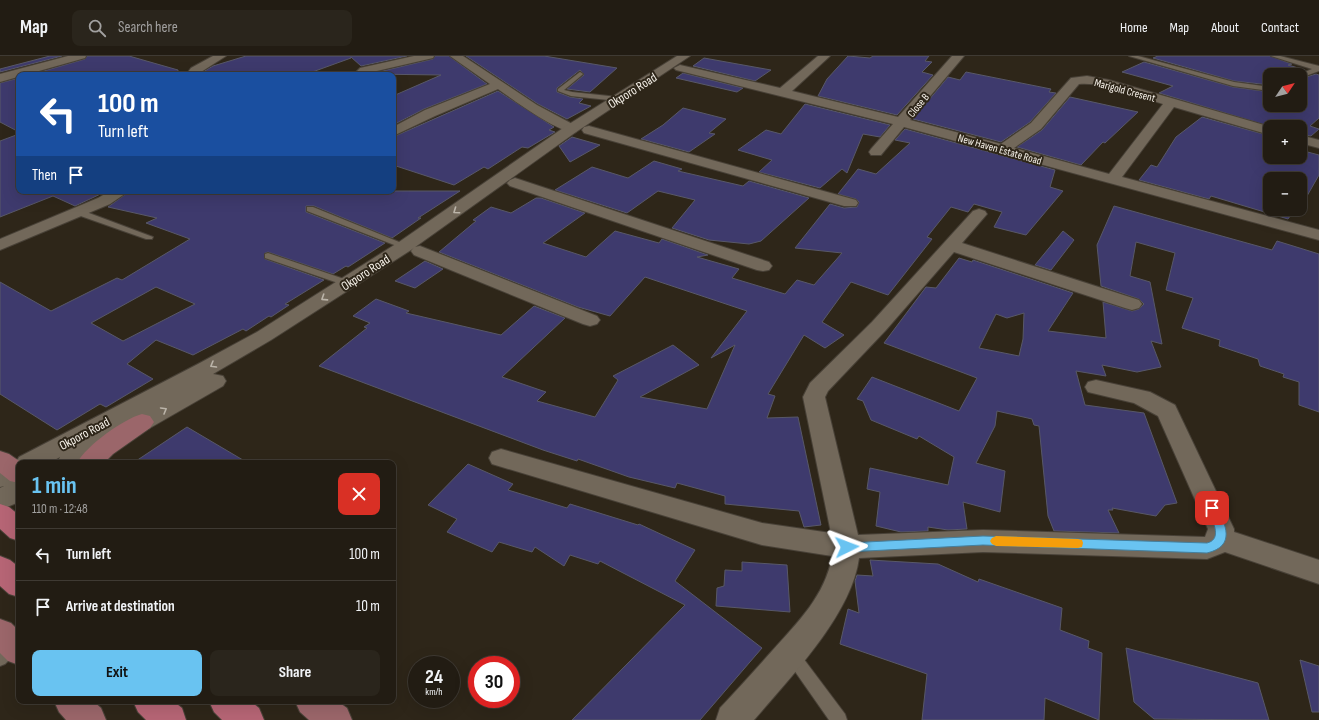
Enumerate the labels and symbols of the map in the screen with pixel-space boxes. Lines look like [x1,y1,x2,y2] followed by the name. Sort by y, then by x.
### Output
[1263,68,1307,112] north arrow
[605,70,660,112] street label: Okporo Road
[1093,76,1157,105] street label: Marigold Cresent
[905,91,932,120] street label: Close B
[956,131,1044,168] street label: New Haven Estate Road
[453,206,460,213] one-way arrow
[338,251,393,294] street label: Okporo Road
[321,293,328,301] one-way arrow
[210,361,217,368] one-way arrow
[160,407,167,414] one-way arrow
[57,414,112,454] street label: Okporo Road
[1195,491,1229,525] pin
[826,526,868,568] position arrow
[468,656,520,708] speed limit sign: 30

